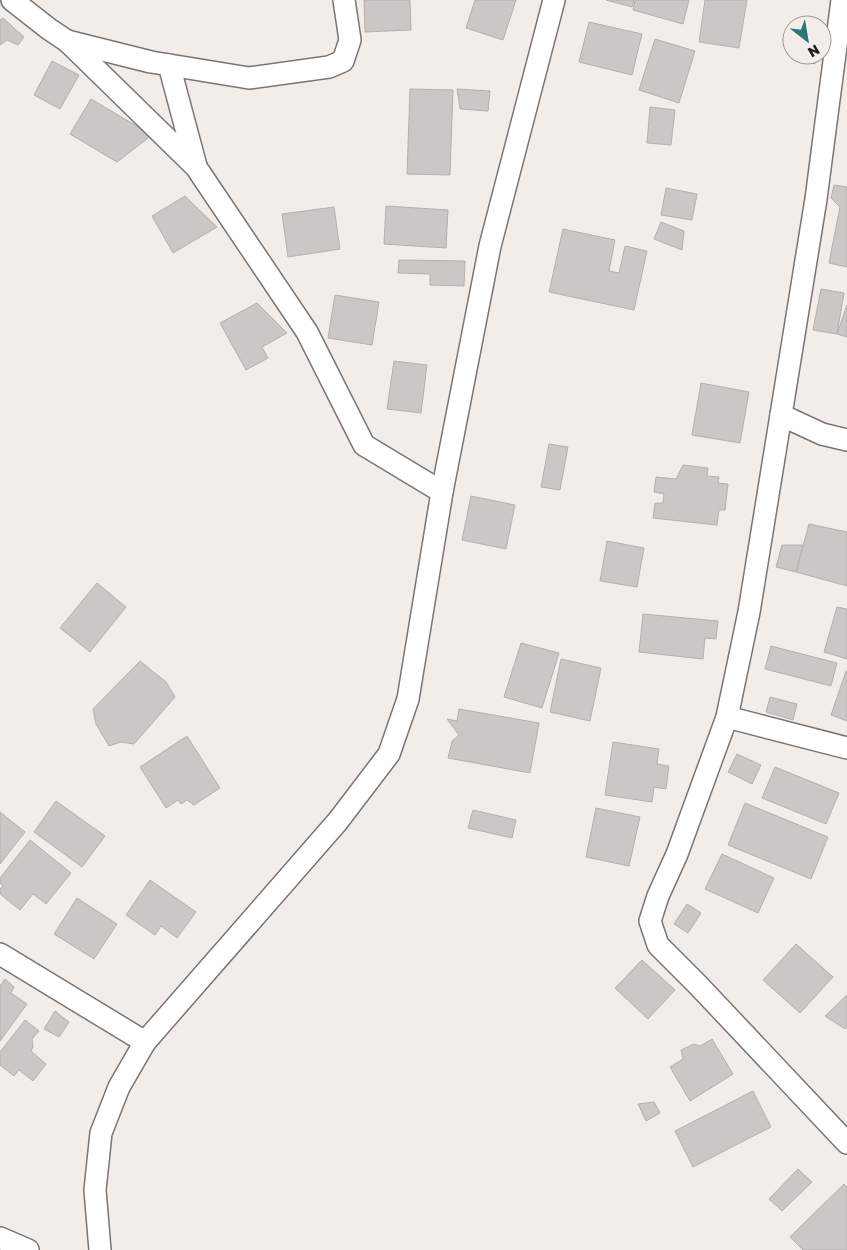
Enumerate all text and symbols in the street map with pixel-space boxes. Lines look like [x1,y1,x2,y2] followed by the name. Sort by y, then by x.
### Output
[782,15,832,65] north arrow
[805,42,823,62] text: N

